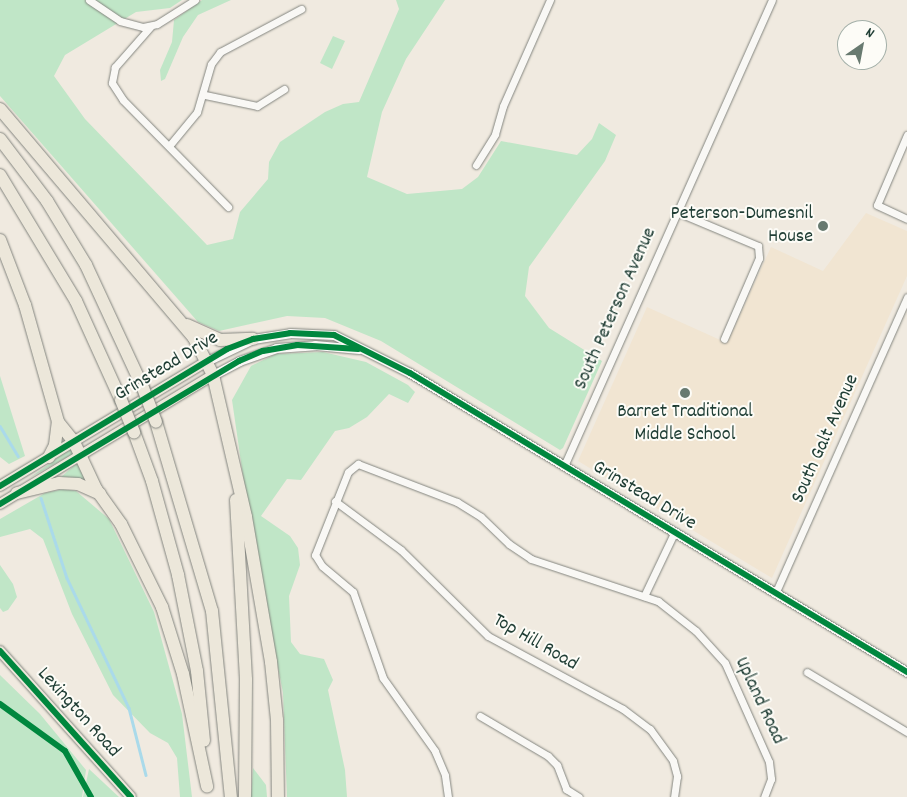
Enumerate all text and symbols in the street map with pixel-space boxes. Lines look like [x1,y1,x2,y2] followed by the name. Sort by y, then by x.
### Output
[837,20,887,70] north arrow
[861,23,878,44] text: N
[671,203,813,250] place label: Peterson-Dumesnil House
[817,220,829,232] marker: Peterson-Dumesnil House
[569,224,663,394] street label: South Peterson Avenue
[111,327,223,407] street label: Grinstead Drive
[787,371,865,507] street label: South Galt Avenue
[679,387,691,399] marker: Barret Traditional Middle School
[617,401,753,448] place label: Barret Traditional Middle School
[588,456,700,536] street label: Grinstead Drive
[488,609,582,677] street label: Top Hill Road
[728,654,790,748] street label: Upland Road
[31,663,125,763] street label: Lexington Road

